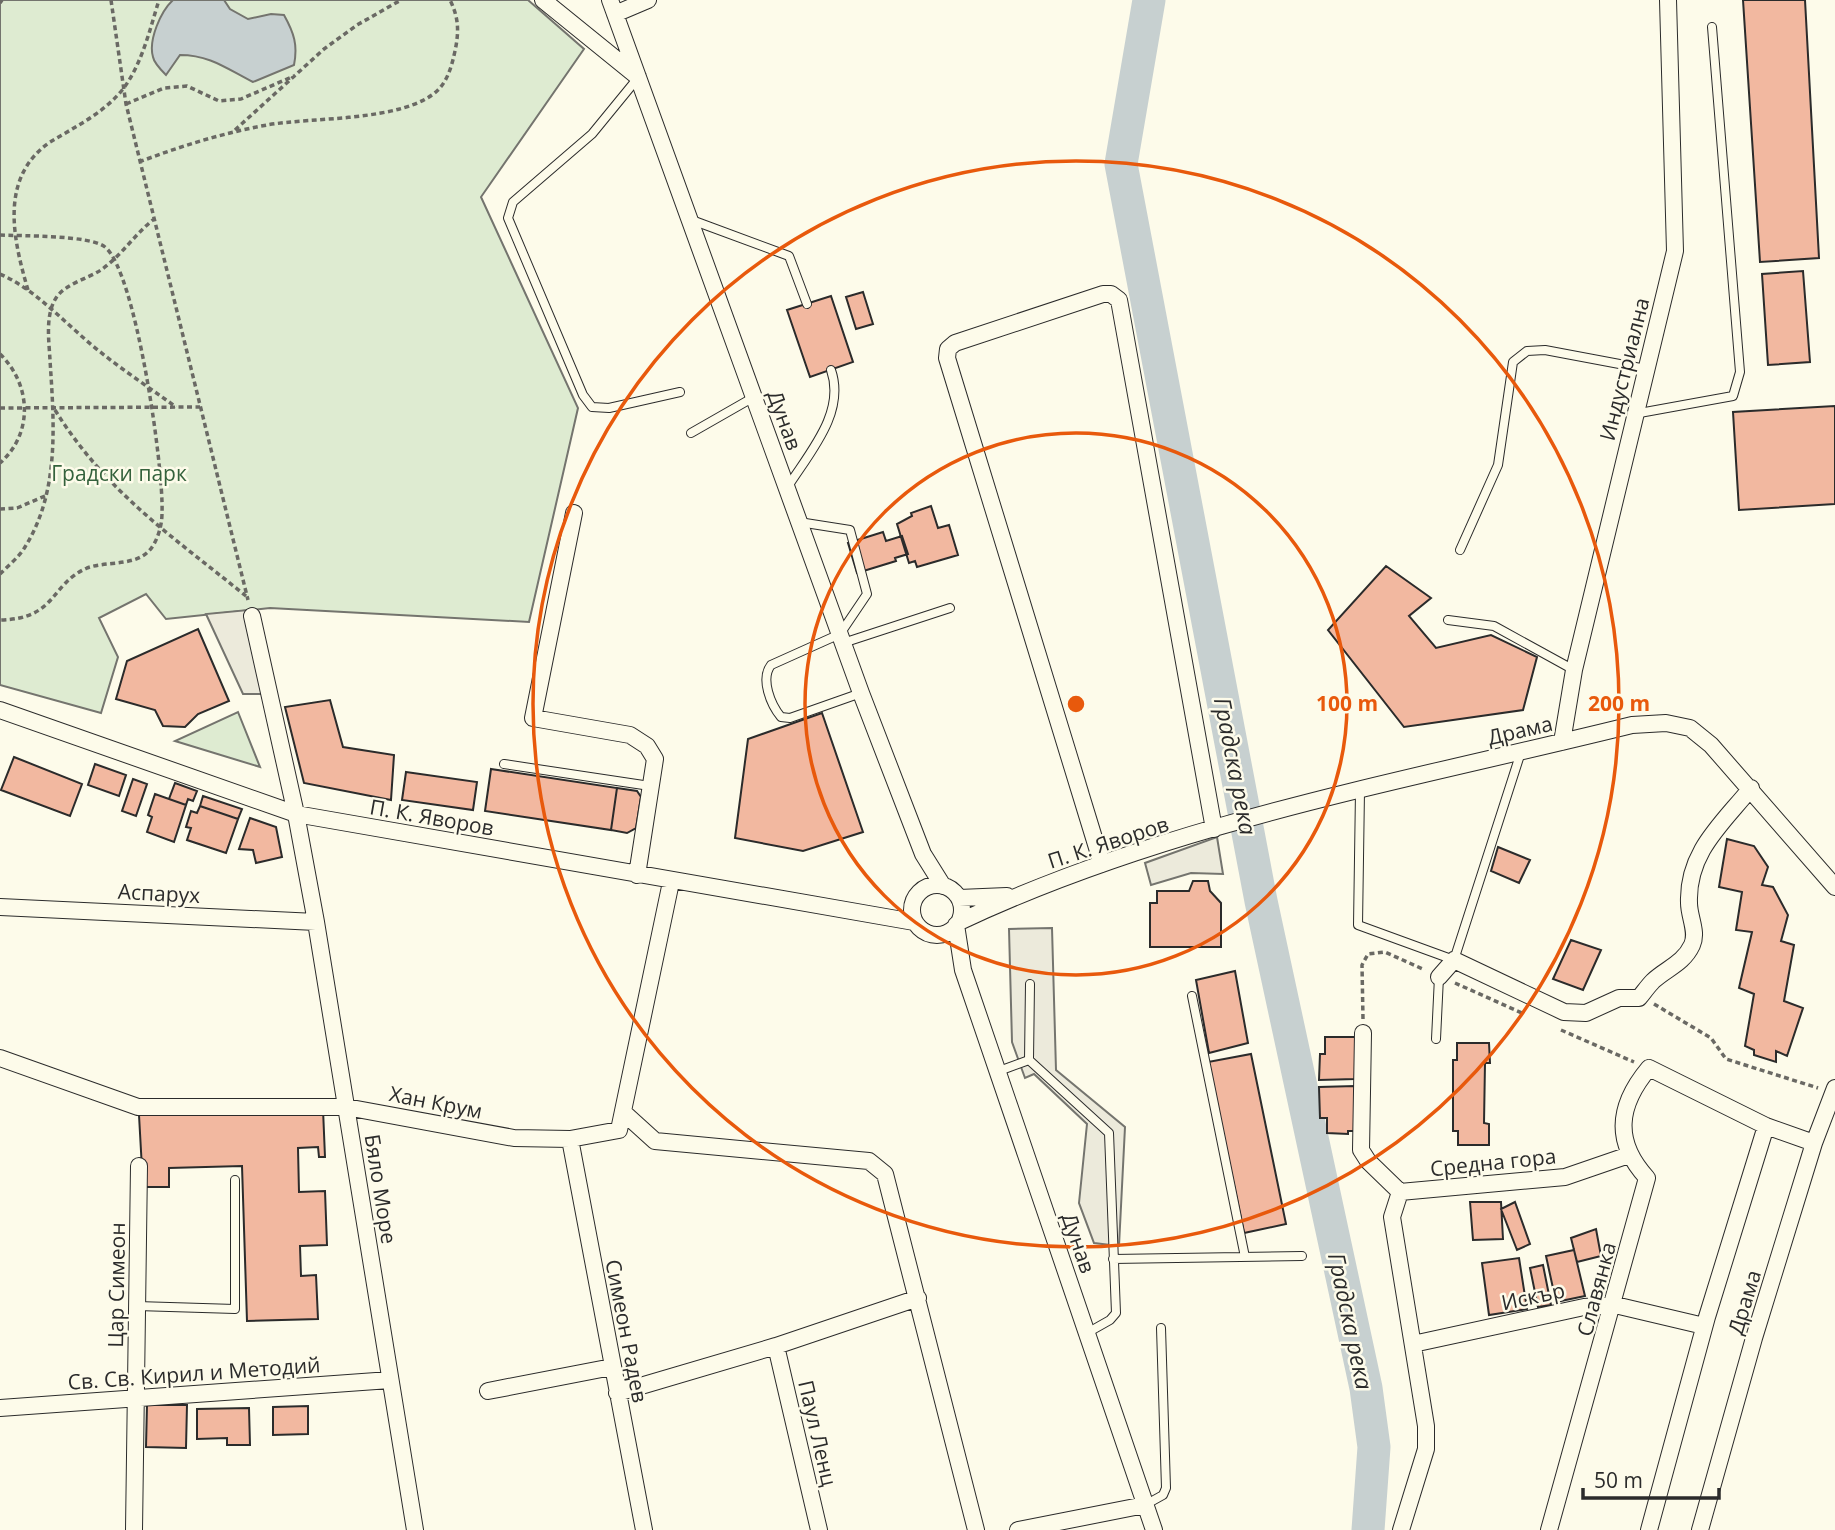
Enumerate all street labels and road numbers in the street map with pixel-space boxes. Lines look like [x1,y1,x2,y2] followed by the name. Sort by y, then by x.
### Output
[1593,294,1655,444] street label: Индустриална
[761,386,809,454] street label: Дунав
[1485,709,1555,751] street label: Драма
[368,792,496,842] street label: П. К. Яворов
[1044,809,1172,875] street label: П. К. Яворов
[117,877,201,909] street label: Аспарух
[387,1079,485,1125] street label: Хан Крум
[359,1132,403,1246] street label: Бяло Море
[1429,1141,1557,1183] street label: Средна гора
[1056,1209,1102,1277] street label: Дунав
[101,1222,131,1348] street label: Цар Симеон
[1570,1239,1622,1339] street label: Славянка
[599,1257,655,1405] street label: Симеон Радев
[1721,1266,1767,1338] street label: Драма
[1499,1276,1567,1316] street label: Искър
[67,1350,321,1396] street label: Св. Св. Кирил и Методий
[792,1377,844,1489] street label: Паул Ленц

